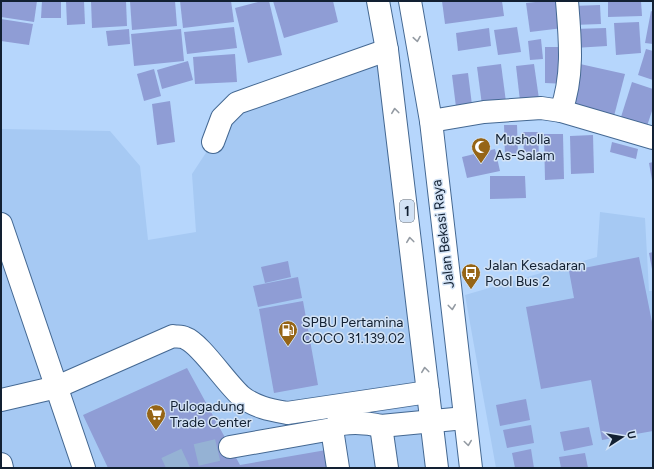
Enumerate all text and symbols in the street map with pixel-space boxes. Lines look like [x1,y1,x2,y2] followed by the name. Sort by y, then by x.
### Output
[412,36,421,42] one-way arrow
[391,108,400,114] one-way arrow
[495,131,555,164] place label: Musholla As-Salam
[470,136,492,164] mosque icon: Musholla As-Salam
[428,179,458,289] street label: Jalan Bekasi Raya
[400,200,414,222] road number: 1
[406,237,415,243] one-way arrow
[485,257,586,290] place label: Jalan Kesadaran Pool Bus 2
[460,262,482,290] bus stop icon: Jalan Kesadaran Pool Bus 2
[447,304,456,310] one-way arrow
[302,314,405,347] place label: SPBU Pertamina COCO 31.139.02
[277,319,299,347] fuel station icon: SPBU Pertamina COCO 31.139.02
[421,367,430,373] one-way arrow
[170,398,252,431] place label: Pulogadung Trade Center
[145,403,167,431] supermarket icon: Pulogadung Trade Center
[602,417,642,457] north arrow
[624,430,639,440] text: U
[463,440,472,446] one-way arrow

